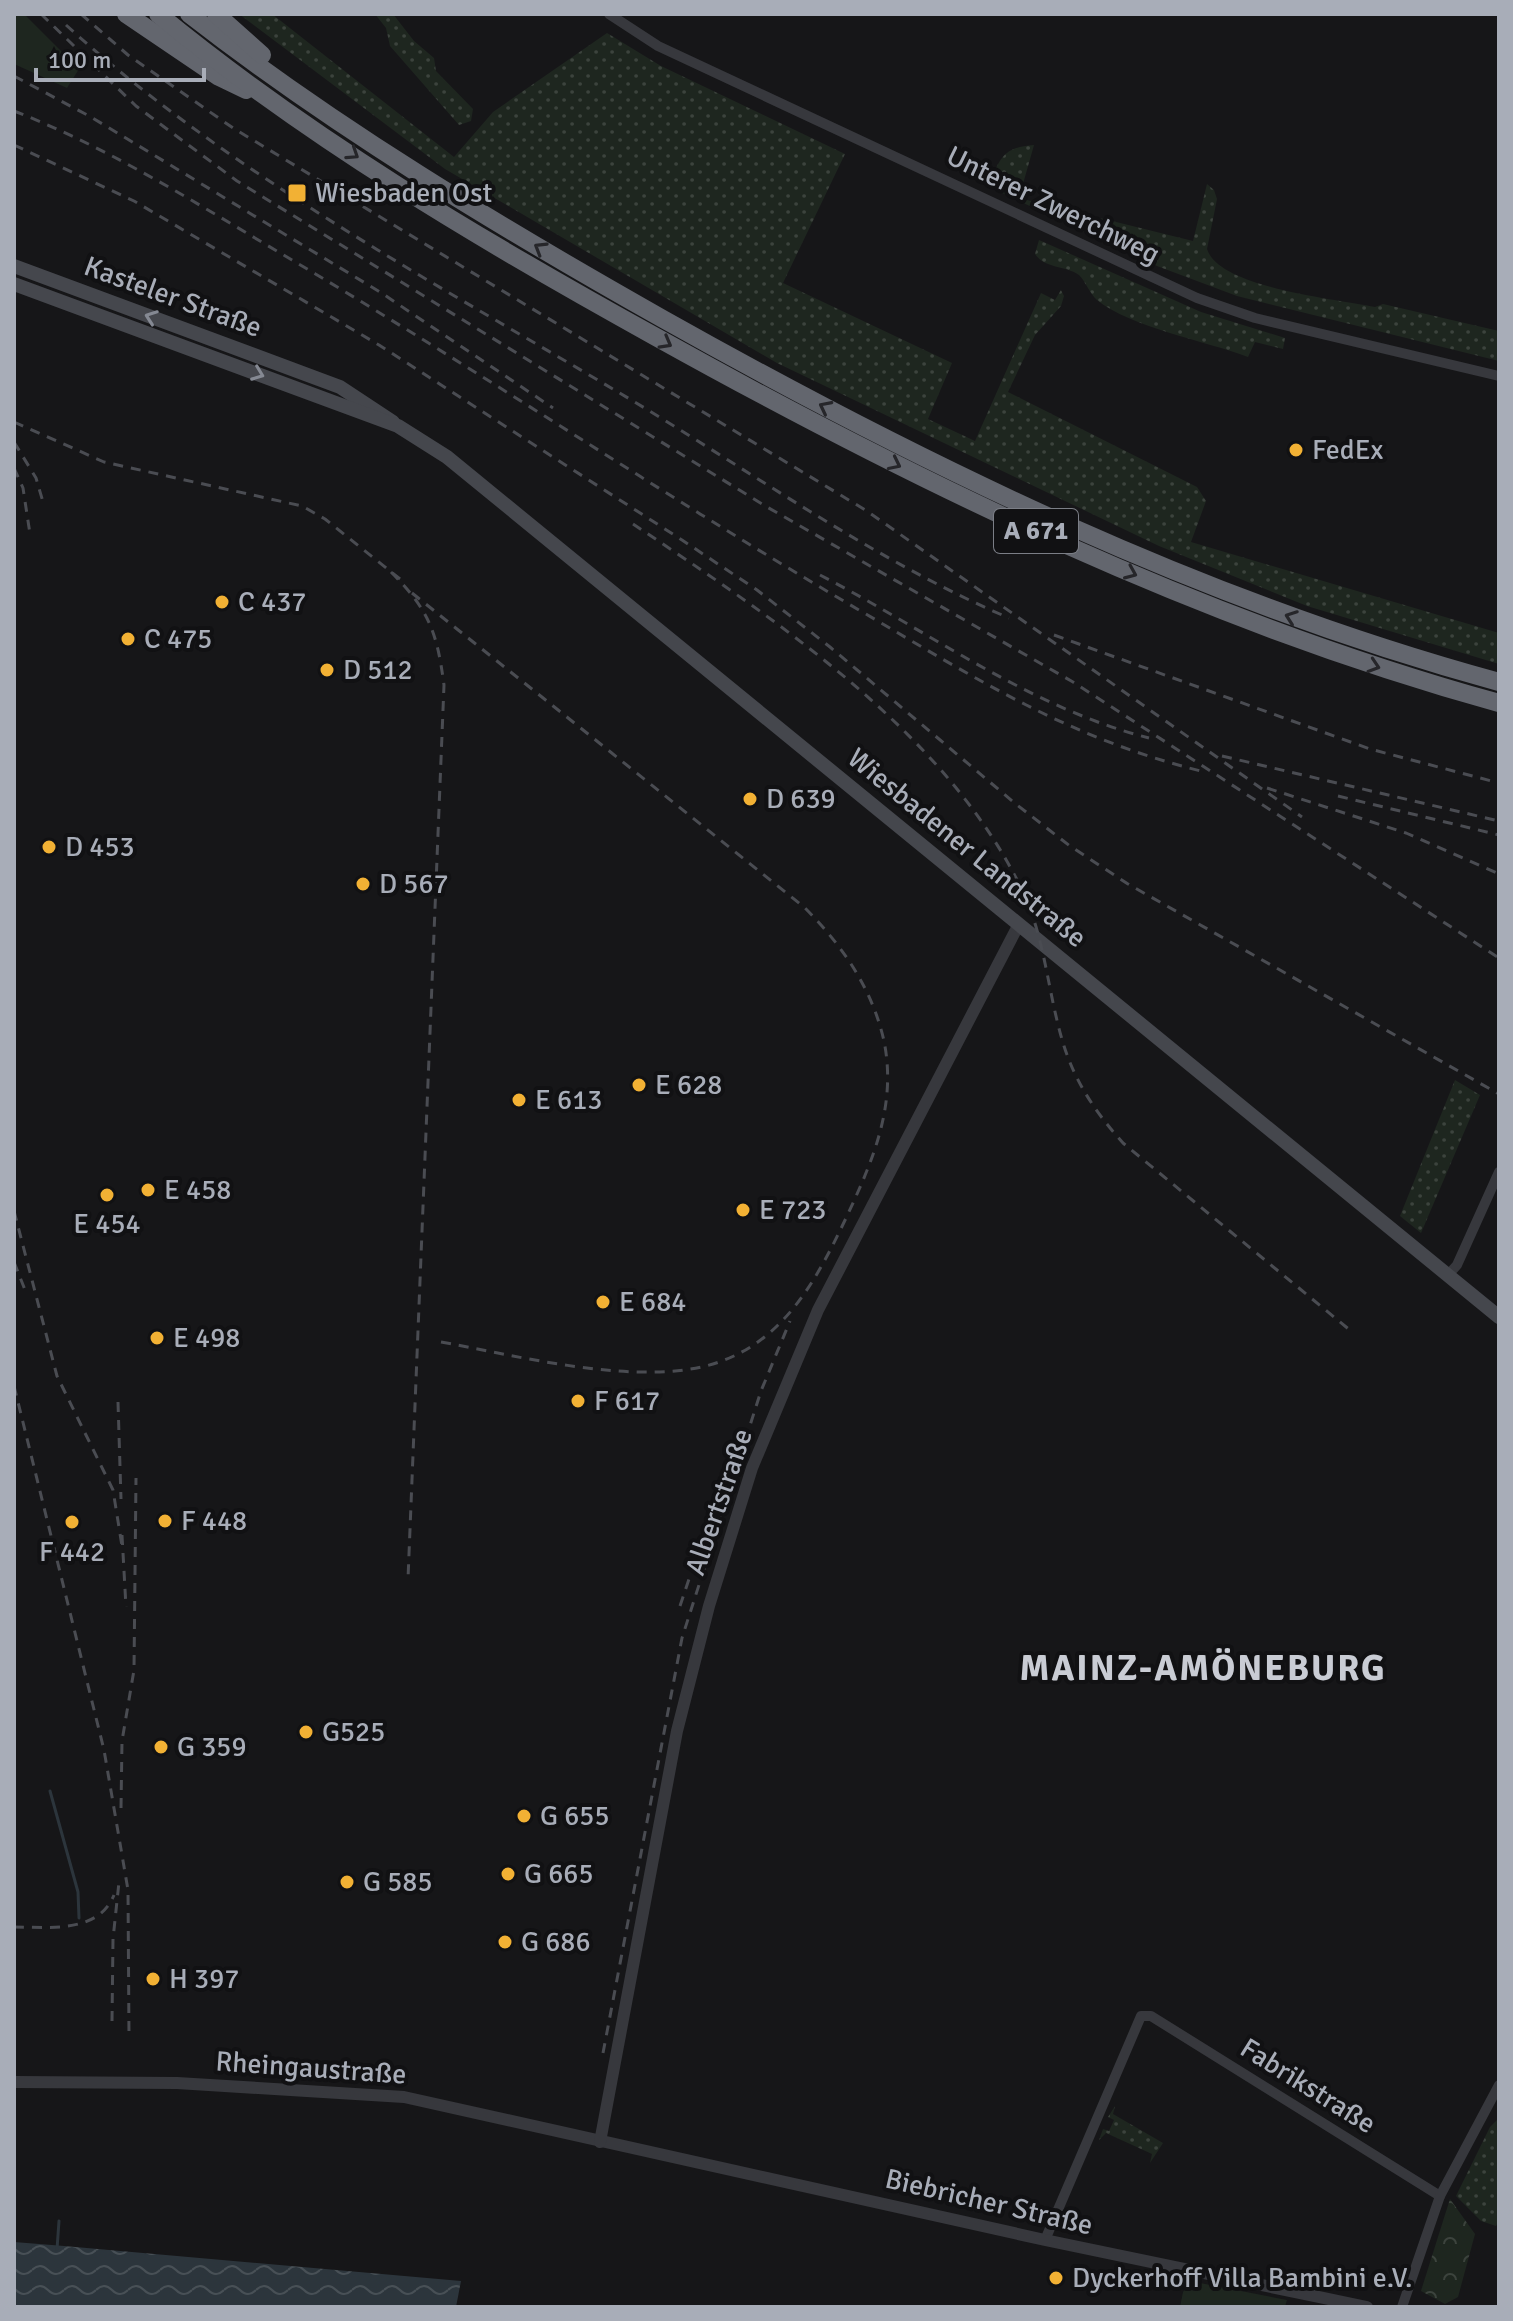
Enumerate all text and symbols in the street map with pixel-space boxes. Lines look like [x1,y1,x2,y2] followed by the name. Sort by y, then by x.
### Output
[36,32,204,82] scale bar
[48,45,111,75] text: 100 m
[941,139,1165,271] street label: Unterer Zwerchweg
[345,144,359,159] one-way arrow
[315,176,492,210] place label: Wiesbaden Ost
[286,182,308,204] marker: Wiesbaden Ost
[534,242,549,258] one-way arrow
[80,249,266,345] street label: Kasteler Straße
[145,310,159,326] one-way arrow
[657,333,671,349] one-way arrow
[251,364,265,381] one-way arrow
[818,401,833,416] one-way arrow
[1312,433,1384,467] place label: FedEx
[1287,441,1305,459] marker: FedEx
[887,454,902,470] one-way arrow
[994,509,1078,553] road number: A 671
[1123,564,1137,580] one-way arrow
[238,585,306,619] place label: C 437
[213,593,231,611] marker: C 437
[1285,611,1299,627] one-way arrow
[144,622,212,656] place label: C 475
[119,630,137,648] marker: C 475
[343,653,413,687] place label: D 512
[1366,657,1380,673] one-way arrow
[318,661,336,679] marker: D 512
[841,741,1093,955] street label: Wiesbadener Landstraße
[766,782,836,816] place label: D 639
[741,790,759,808] marker: D 639
[65,830,135,864] place label: D 453
[40,838,58,856] marker: D 453
[379,867,449,901] place label: D 567
[354,875,372,893] marker: D 567
[655,1068,722,1102] place label: E 628
[630,1076,648,1094] marker: E 628
[535,1083,602,1117] place label: E 613
[510,1091,528,1109] marker: E 613
[164,1173,231,1207] place label: E 458
[139,1181,157,1199] marker: E 458
[98,1186,116,1204] marker: E 454
[759,1193,826,1227] place label: E 723
[734,1201,752,1219] marker: E 723
[73,1207,141,1241] place label: E 454
[619,1285,686,1319] place label: E 684
[594,1293,612,1311] marker: E 684
[173,1321,240,1355] place label: E 498
[148,1329,166,1347] marker: E 498
[594,1384,660,1418] place label: F 617
[569,1392,587,1410] marker: F 617
[678,1424,760,1580] street label: Albertstraße
[181,1504,247,1538] place label: F 448
[156,1512,174,1530] marker: F 448
[63,1513,81,1531] marker: F 442
[39,1535,105,1569] place label: F 442
[1019,1646,1387,1691] district label: MAINZ-AMÖNEBURG
[322,1715,385,1749] place label: G525
[297,1723,315,1741] marker: G525
[177,1730,247,1764] place label: G 359
[152,1738,170,1756] marker: G 359
[540,1799,610,1833] place label: G 655
[515,1807,533,1825] marker: G 655
[524,1857,594,1891] place label: G 665
[363,1865,433,1899] place label: G 585
[499,1865,517,1883] marker: G 665
[338,1873,356,1891] marker: G 585
[521,1925,591,1959] place label: G 686
[496,1933,514,1951] marker: G 686
[169,1962,239,1996] place label: H 397
[144,1970,162,1988] marker: H 397
[1234,2031,1382,2141] street label: Fabrikstraße
[214,2044,408,2092] street label: Rheingaustraße
[882,2162,1096,2242] street label: Biebricher Straße
[1072,2261,1412,2295] place label: Dyckerhoff Villa Bambini e.V.
[1047,2269,1065,2287] marker: Dyckerhoff Villa Bambini e.V.

